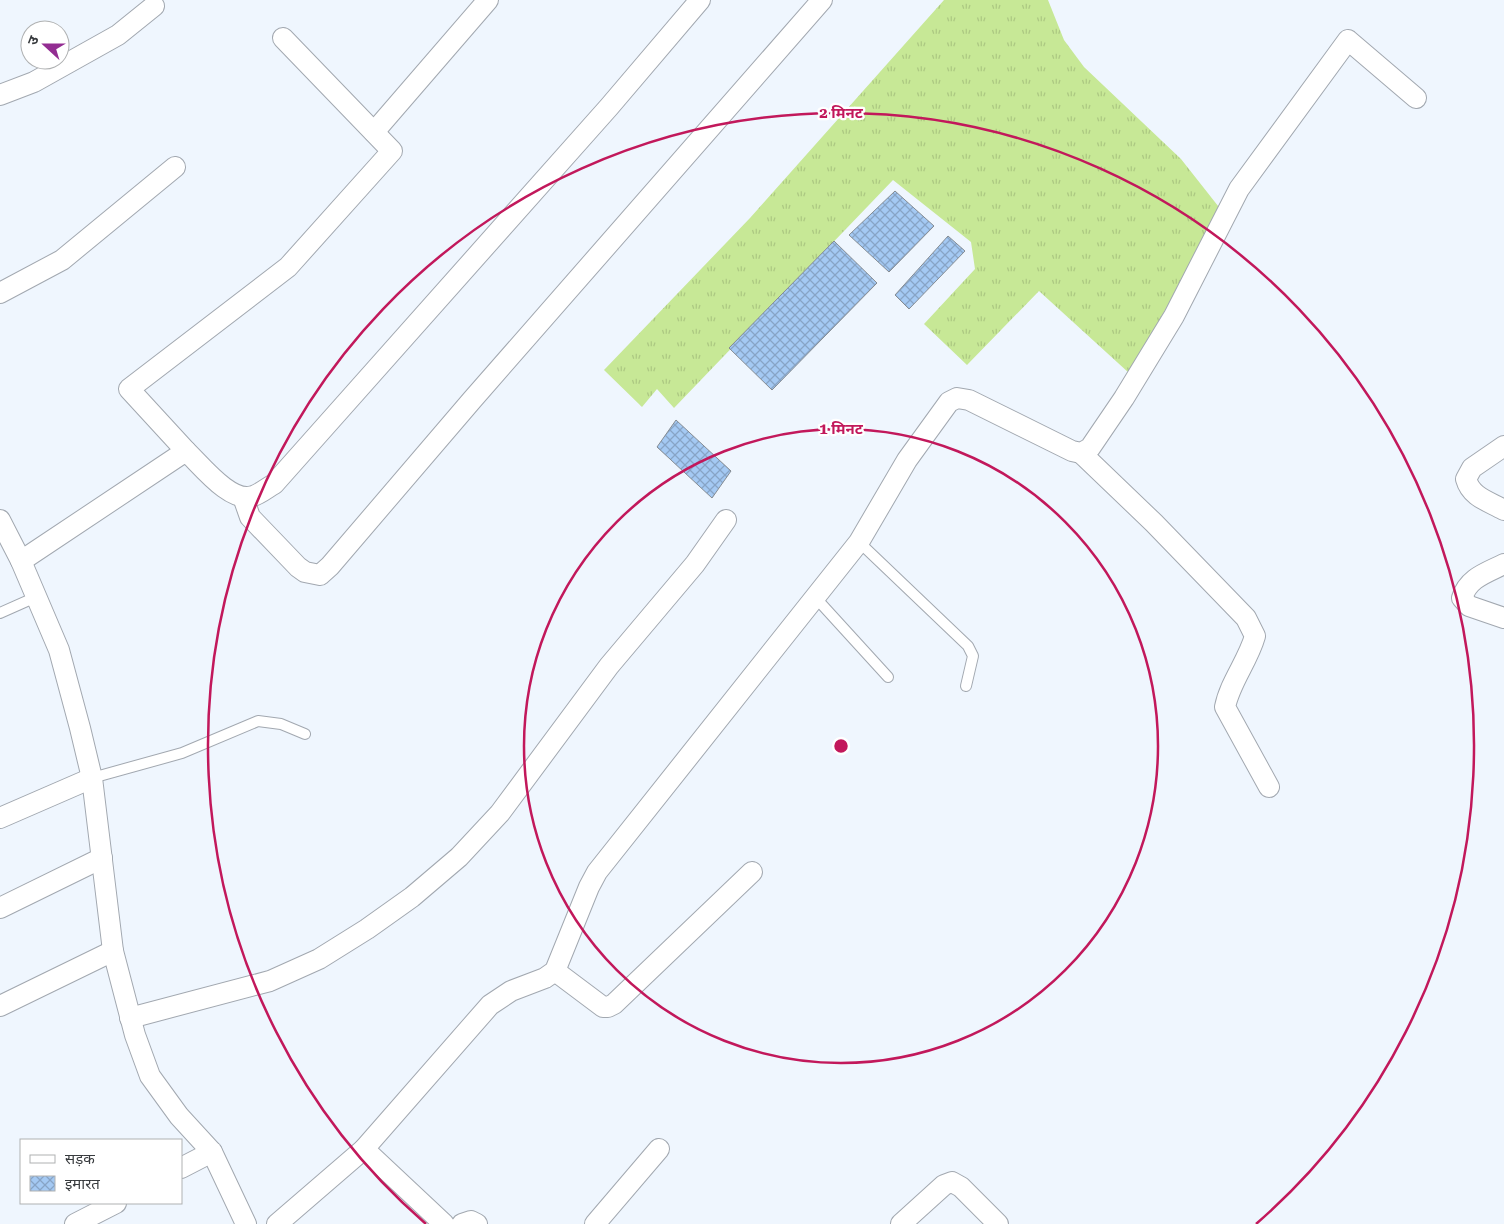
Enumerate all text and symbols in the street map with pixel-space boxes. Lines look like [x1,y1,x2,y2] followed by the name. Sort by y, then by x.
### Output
[20,20,70,70] north arrow
[24,33,42,47] text: उ
[819,104,864,122] text: 2 मिनट
[819,420,864,438] text: 1 मिनट
[832,737,850,755] centre of rings
[20,1139,182,1204] legend
[65,1150,95,1168] text: सड़क
[65,1175,100,1193] text: इमारत

